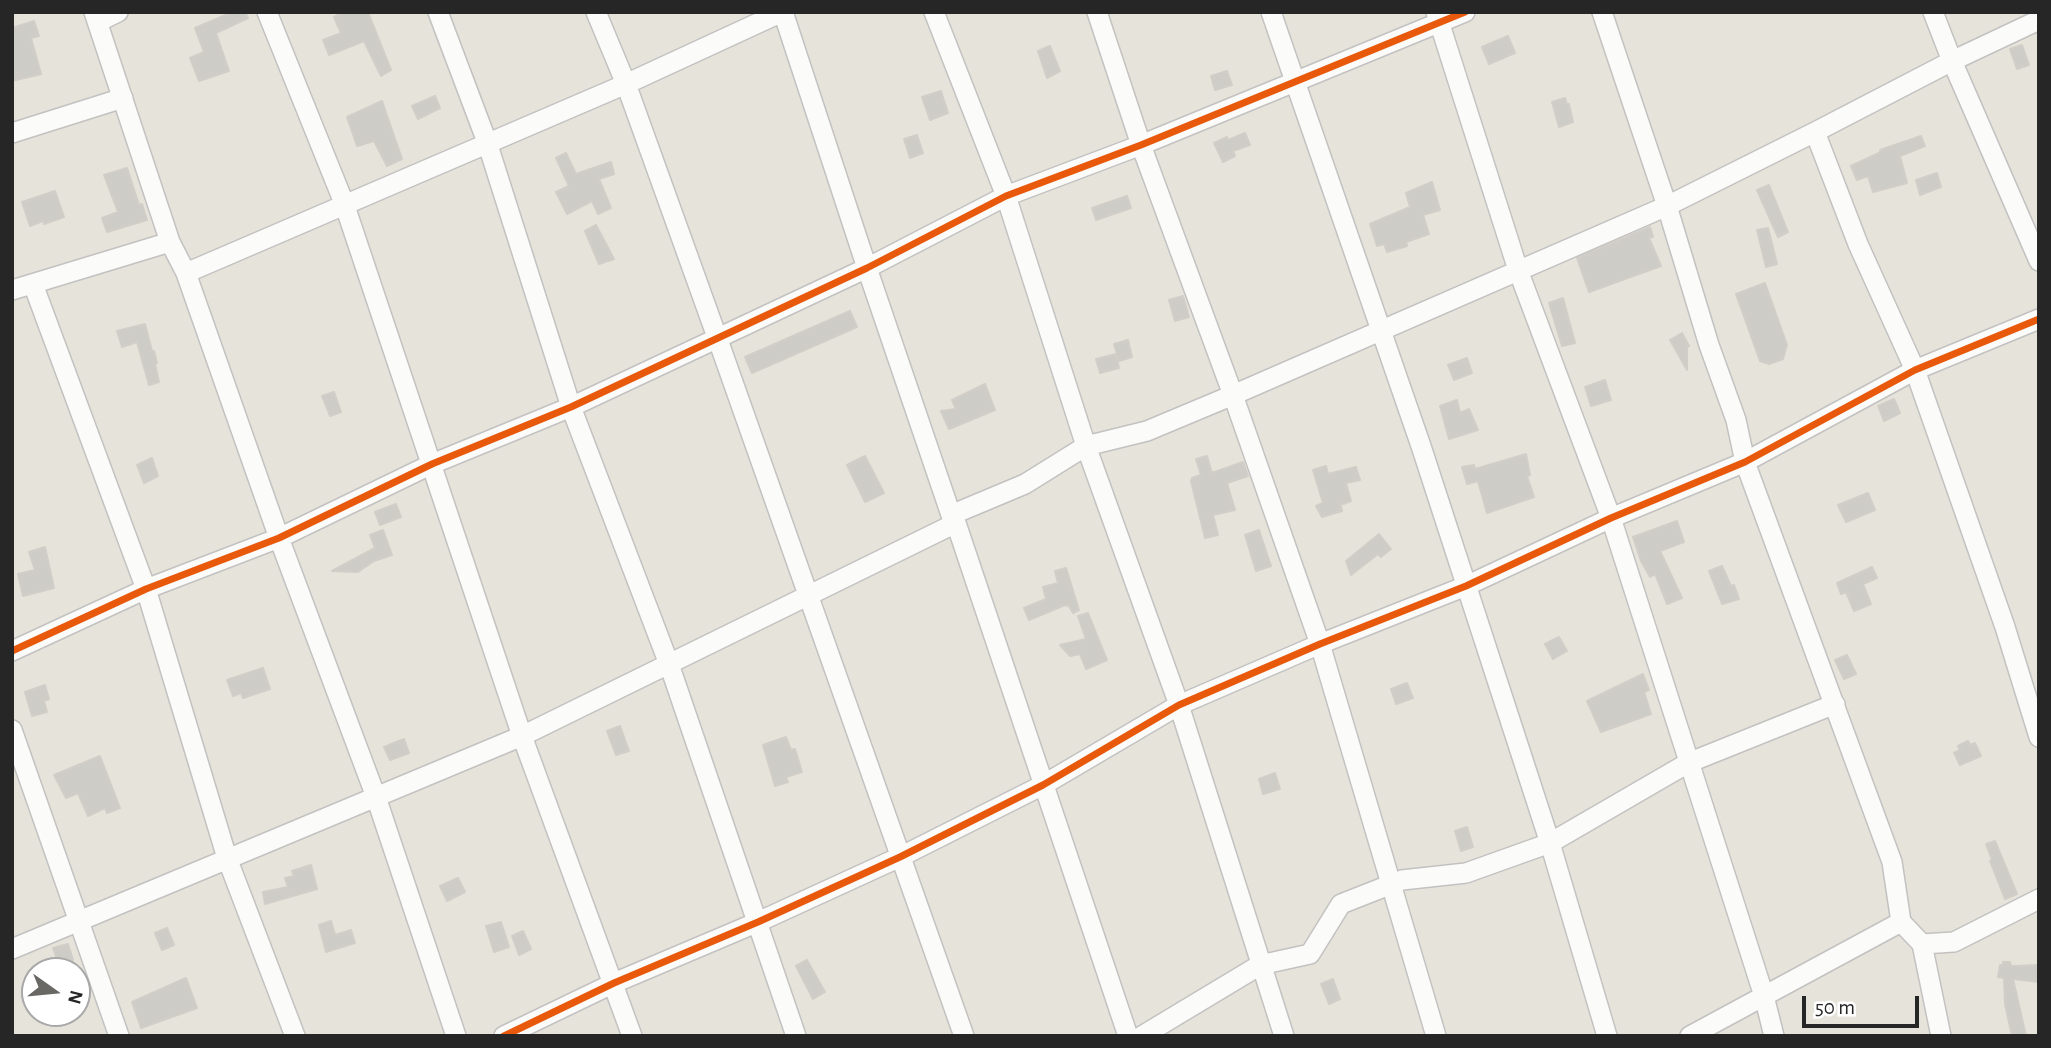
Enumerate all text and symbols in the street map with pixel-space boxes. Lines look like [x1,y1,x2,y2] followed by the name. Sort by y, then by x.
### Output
[21,957,91,1027] north arrow
[1806,982,1923,1026] scale bar
[64,988,86,1006] text: N
[1815,997,1855,1018] text: 50 m

